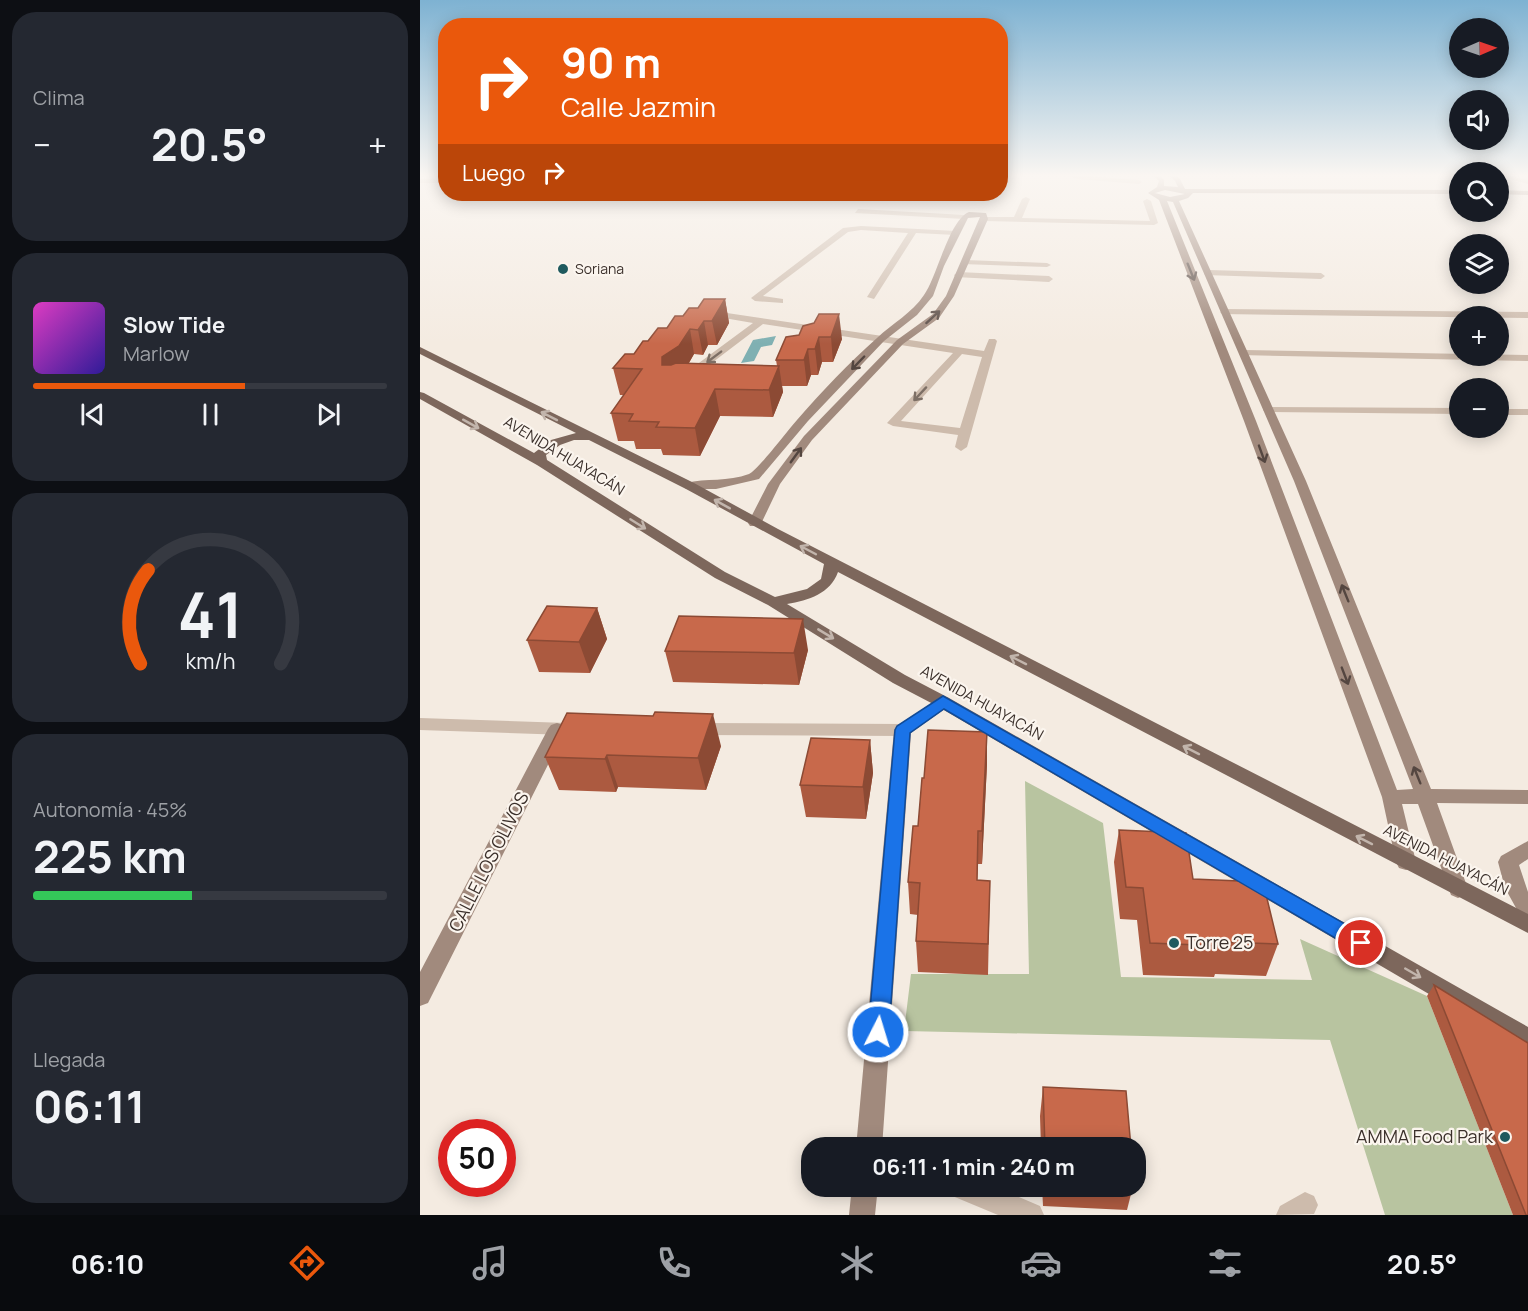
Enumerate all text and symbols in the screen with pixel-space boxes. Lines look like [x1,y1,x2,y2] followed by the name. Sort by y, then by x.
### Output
[1449,18,1509,78] north arrow
[1449,18,1509,438] map controls
[561,33,661,91] text: 90 m
[462,42,540,120] icon: right
[33,84,85,111] text: Clima
[561,88,716,125] text: Calle Jazmin
[1449,90,1509,150] button: sound
[151,113,268,175] text: 20.5°
[33,122,51,167] text: −
[368,122,387,167] text: +
[537,156,570,189] icon: right
[462,158,525,188] text: Luego
[1449,162,1509,222] button: search
[1449,234,1509,294] button: layers
[575,259,624,278] place label: Soriana
[556,262,570,276] marker: Soriana
[1186,262,1197,281] one-way arrow
[1449,306,1509,366] button: +
[123,310,225,340] text: Slow Tide
[925,310,940,324] one-way arrow
[123,340,190,367] text: Marlow
[706,351,722,363] one-way arrow
[850,356,865,371] one-way arrow
[1449,378,1509,438] button: −
[913,386,928,401] one-way arrow
[76,398,109,431] icon: previous
[194,398,227,431] icon: pause
[312,398,345,431] icon: next
[540,409,558,421] one-way arrow
[500,411,629,500] street label: AVENIDA HUAYACÁN
[462,418,479,430] one-way arrow
[1257,444,1268,463] one-way arrow
[790,447,802,463] one-way arrow
[714,498,731,510] one-way arrow
[630,517,647,530] one-way arrow
[799,544,817,555] one-way arrow
[177,572,243,658] text: 41
[1339,584,1350,603] one-way arrow
[817,628,834,640] one-way arrow
[185,647,235,676] text: km/h
[1009,653,1027,665] one-way arrow
[917,660,1048,745] street label: AVENIDA HUAYACÁN
[1340,666,1351,684] one-way arrow
[1182,743,1200,755] one-way arrow
[1411,766,1422,784] one-way arrow
[443,788,534,935] street label: CALLE LOS OLIVOS
[33,796,187,823] text: Autonomía · 45%
[1380,819,1512,900] street label: AVENIDA HUAYACÁN
[33,825,187,887] text: 225 km
[1355,833,1373,845] one-way arrow
[1335,917,1386,968] pin
[1344,926,1377,959] icon: arrive
[1186,930,1254,954] place label: Torre 25
[1167,936,1181,950] marker: Torre 25
[1404,967,1421,979] one-way arrow
[846,1000,910,1064] position arrow
[33,1046,105,1073] text: Llegada
[33,1075,145,1137] text: 06:11
[438,1119,516,1197] speed limit sign: 50
[1356,1124,1494,1148] place label: AMMA Food Park
[1498,1130,1512,1144] marker: AMMA Food Park
[872,1152,1075,1182] text: 06:11 · 1 min · 240 m
[286,1242,328,1284] icon: directions
[469,1242,511,1284] icon: music
[653,1242,695,1284] icon: phone
[836,1242,878,1284] icon: climate
[1020,1242,1062,1284] icon: car
[1204,1242,1246,1284] icon: filters
[71,1245,144,1282] text: 06:10
[1387,1245,1457,1282] text: 20.5°

